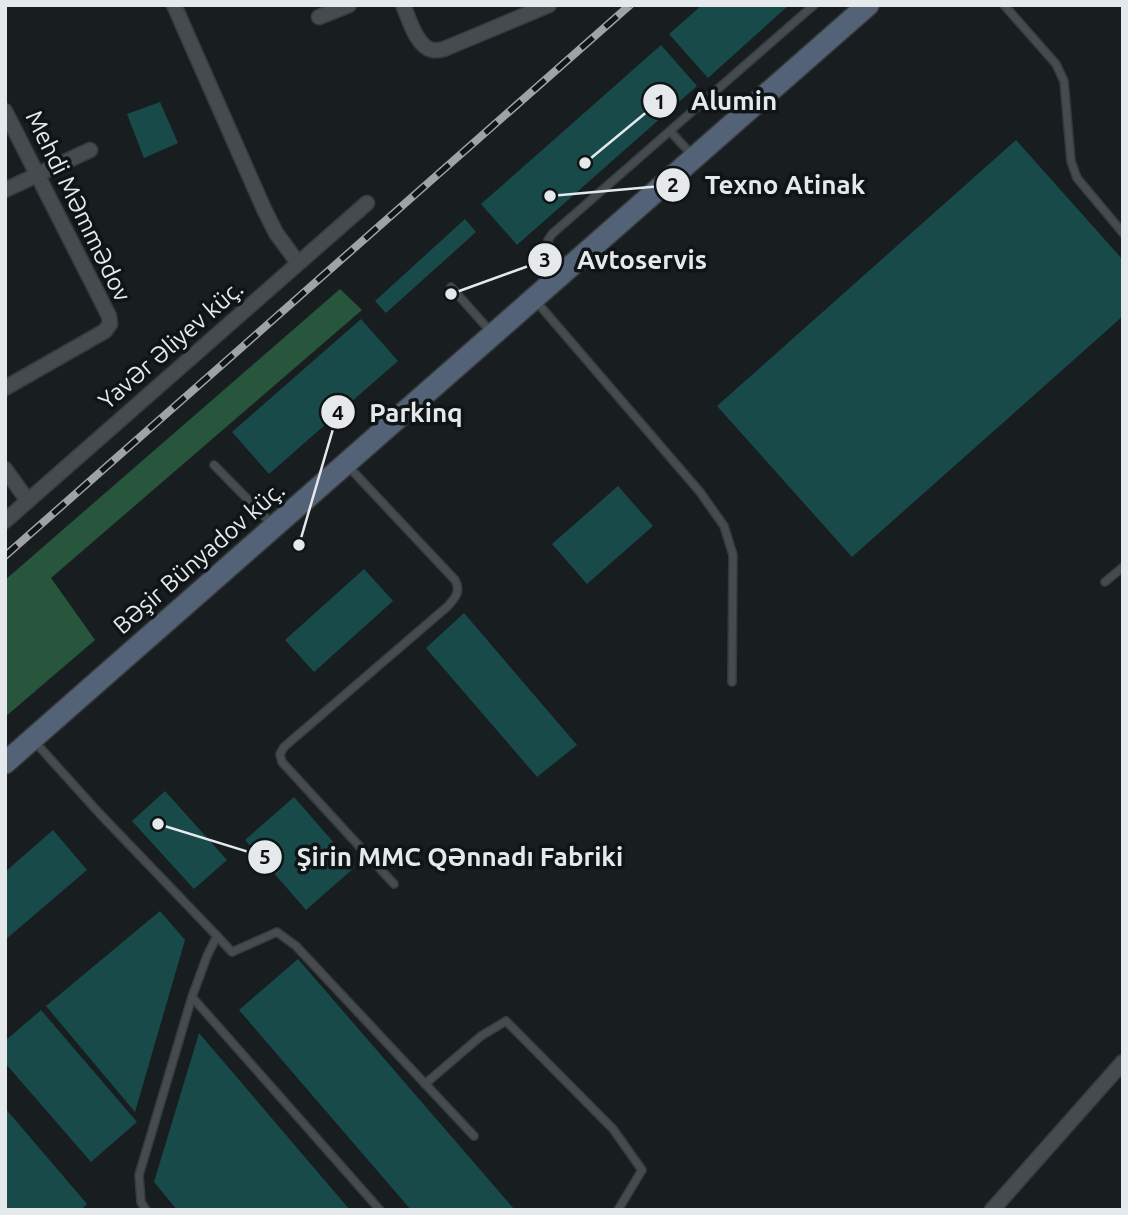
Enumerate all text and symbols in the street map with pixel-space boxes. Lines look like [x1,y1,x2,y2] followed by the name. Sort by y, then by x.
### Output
[642,78,791,125] callout: Alumin
[691,86,777,115] text: Alumin
[654,89,666,113] text: 1
[21,106,136,306] street label: Mehdi Məmmədov
[655,161,879,208] callout: Texno Atinak
[705,170,866,199] text: Texno Atinak
[667,172,679,196] text: 2
[528,236,721,283] callout: Avtoservis
[577,245,707,274] text: Avtoservis
[539,247,551,271] text: 3
[93,275,248,415] street label: Yavər Əliyev küç.
[320,389,477,436] callout: Parkinq
[369,398,463,427] text: Parkinq
[332,400,344,424] text: 4
[108,476,290,639] street label: Bəşir Bünyadov küç.
[247,833,637,880] callout: Şirin MMC Qənnadı Fabriki
[297,842,623,872] text: Şirin MMC Qənnadı Fabriki
[259,844,271,868] text: 5

